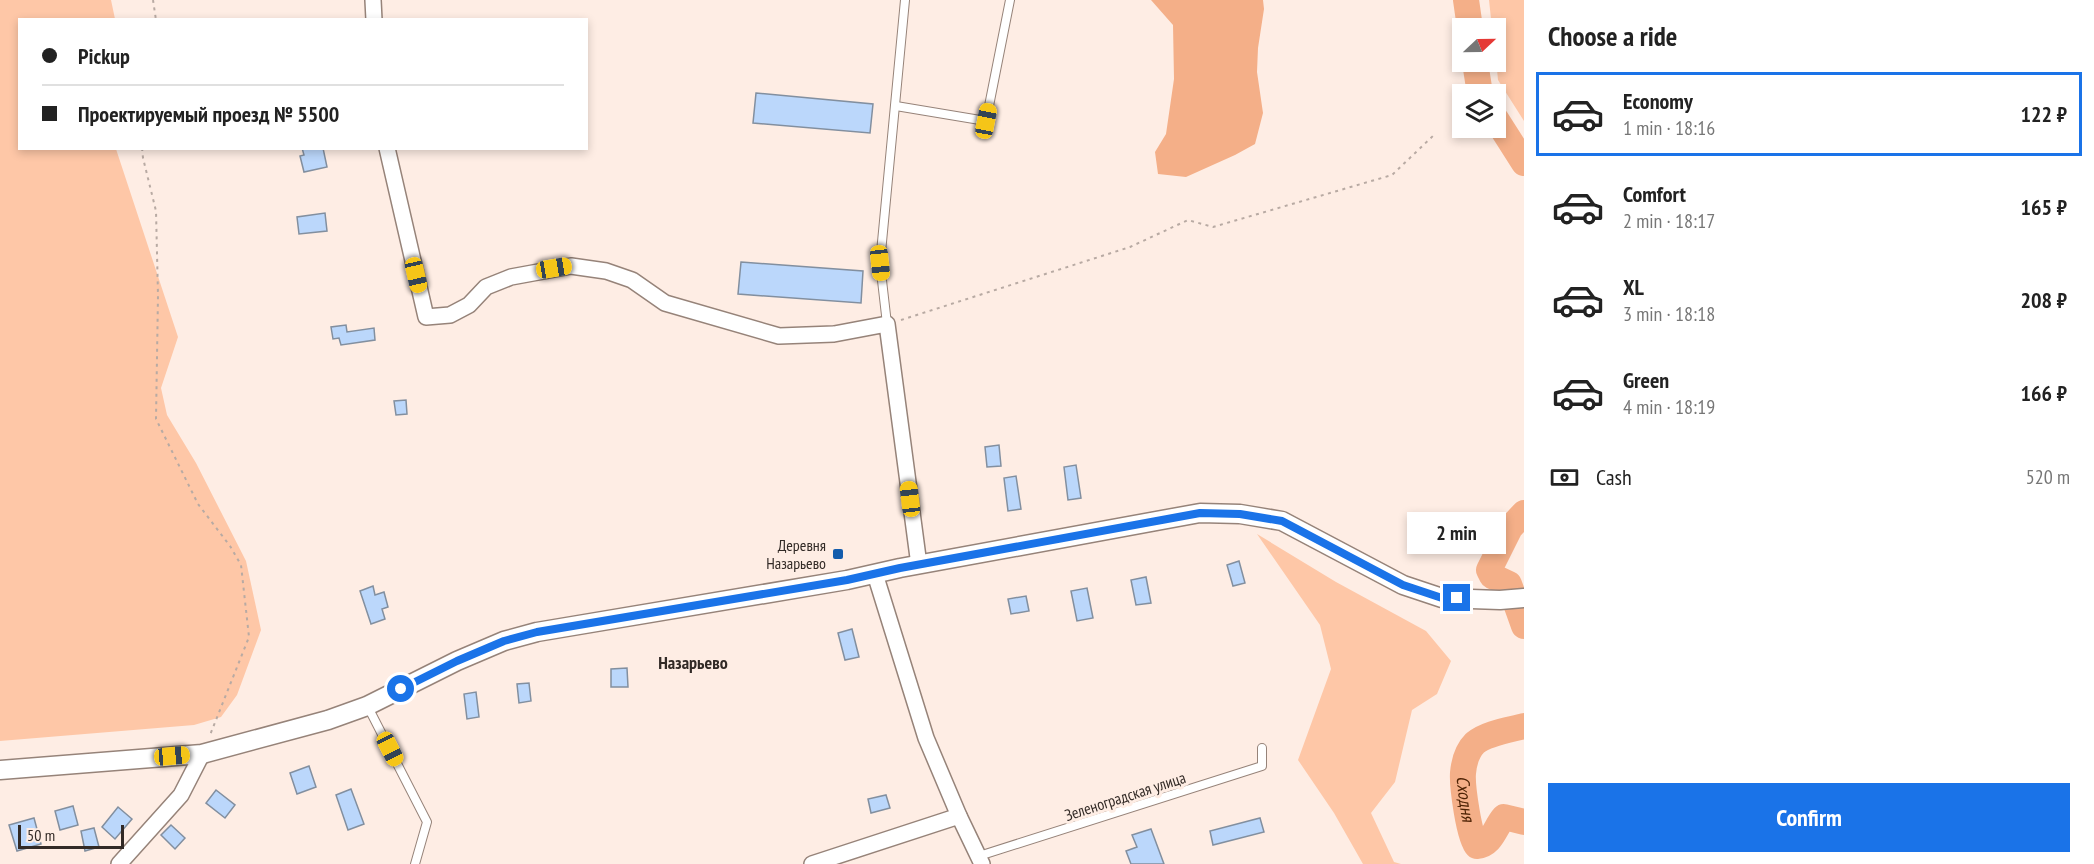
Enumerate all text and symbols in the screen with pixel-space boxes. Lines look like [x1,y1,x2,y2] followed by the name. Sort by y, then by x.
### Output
[1452,18,1506,72] north arrow
[1452,18,1506,138] map controls
[1548,19,1677,53] text: Choose a ride
[78,42,130,70] text: Pickup
[1452,84,1506,138] button: layers
[1551,87,1605,141] icon: car
[1623,87,1693,115] text: Economy
[78,100,339,128] text: Проектируемый проезд № 5500
[2020,100,2067,128] text: 122 ₽
[974,102,998,140] car
[1623,115,1715,141] text: 1 min · 18:16
[1551,180,1605,234] icon: car
[1623,180,1686,208] text: Comfort
[2020,193,2067,221] text: 165 ₽
[1623,208,1715,234] text: 2 min · 18:17
[869,244,891,282] car
[403,255,429,295] car
[535,256,573,280] car
[1551,273,1605,327] icon: car
[1623,273,1644,301] text: XL
[2020,286,2067,314] text: 208 ₽
[1623,301,1715,327] text: 3 min · 18:18
[1551,366,1605,420] icon: car
[1623,366,1669,394] text: Green
[2020,379,2067,407] text: 166 ₽
[1623,394,1715,420] text: 4 min · 18:19
[1548,461,1581,494] icon: cash
[1596,463,1632,491] text: Cash
[2026,464,2070,490] text: 520 m
[899,480,921,518] car
[1408,511,1506,553] callout: 2 min
[1436,520,1477,546] text: 2 min
[766,535,826,573] place label: Деревня Назарьево
[831,547,845,561] marker: Деревня Назарьево
[1443,584,1470,611] route end
[658,651,728,674] district label: Назарьево
[387,675,414,702] route start
[374,729,406,769] car
[153,745,191,767] car
[1062,767,1188,825] street label: Зеленоградская улица
[1452,775,1481,825] water label: Сходня
[1548,783,2070,852] button: Confirm
[18,822,124,850] scale bar
[27,825,55,845] text: 50 m

